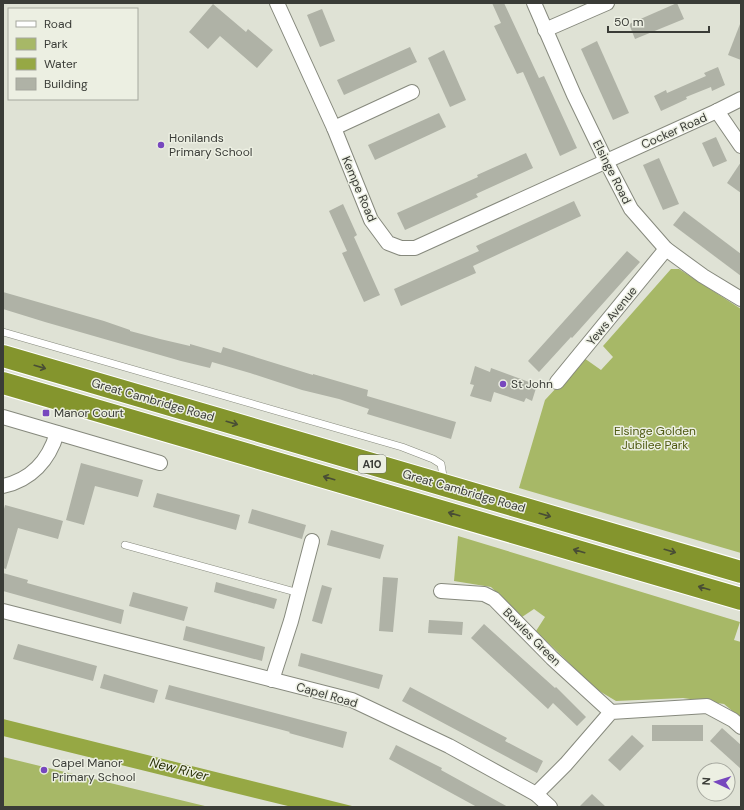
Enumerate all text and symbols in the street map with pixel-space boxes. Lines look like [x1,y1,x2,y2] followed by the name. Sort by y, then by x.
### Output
[8,8,138,100] legend
[608,8,709,34] scale bar
[614,14,643,30] text: 50 m
[44,16,72,32] text: Road
[44,36,68,52] text: Park
[44,56,78,72] text: Water
[44,76,88,92] text: Building
[639,109,709,153] street label: Cocker Road
[169,130,252,160] place label: Honilands Primary School
[589,137,635,207] street label: Elsinge Road
[156,140,166,150] marker: Honilands Primary School
[338,154,380,224] street label: Kempe Road
[583,283,641,349] street label: Yews Avenue
[34,364,47,371] one-way arrow
[90,375,216,425] street label: Great Cambridge Road
[511,376,553,392] place label: St John
[498,379,508,389] marker: St John
[54,405,124,421] place label: Manor Court
[41,408,51,418] marker: Manor Court
[226,420,239,427] one-way arrow
[614,423,696,453] park label: Elsinge Golden Jubilee Park
[358,455,386,473] road number: A10
[401,466,527,516] street label: Great Cambridge Road
[323,474,336,481] one-way arrow
[448,510,461,517] one-way arrow
[538,512,551,519] one-way arrow
[573,547,586,554] one-way arrow
[663,548,676,555] one-way arrow
[697,584,710,591] one-way arrow
[500,605,565,670] street label: Bowles Green
[294,679,360,711] street label: Capel Road
[148,754,211,785] water label: New River
[52,755,135,785] place label: Capel Manor Primary School
[696,762,736,802] north arrow
[39,765,49,775] marker: Capel Manor Primary School
[699,777,713,786] text: N

